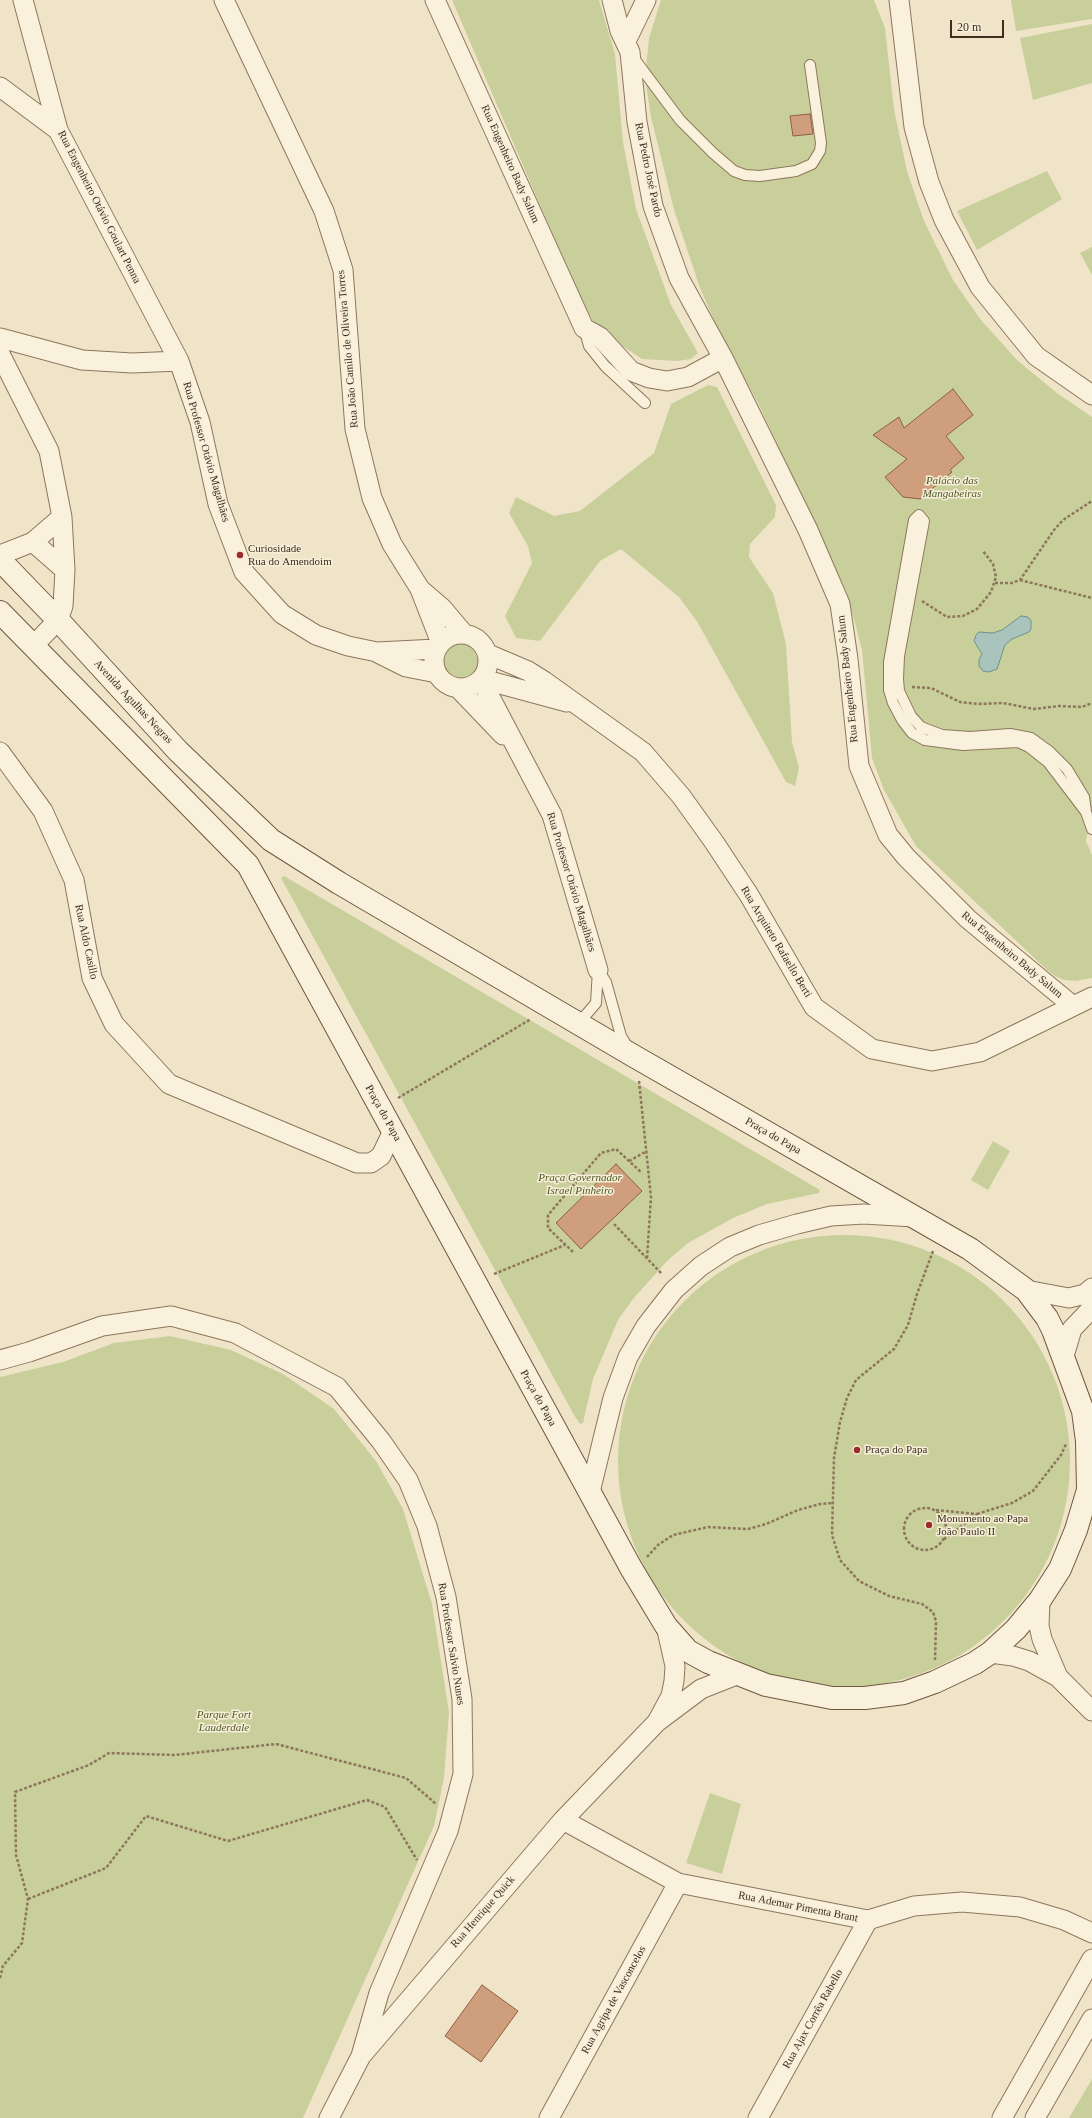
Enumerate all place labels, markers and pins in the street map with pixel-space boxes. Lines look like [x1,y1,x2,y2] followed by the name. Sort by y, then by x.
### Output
[248,542,332,568] place label: Curiosidade Rua do Amendoim
[235,550,245,560] marker: Curiosidade Rua do Amendoim
[865,1443,927,1457] place label: Praça do Papa
[852,1445,862,1455] marker: Praça do Papa
[937,1512,1028,1538] place label: Monumento ao Papa João Paulo II
[924,1520,934,1530] marker: Monumento ao Papa João Paulo II

